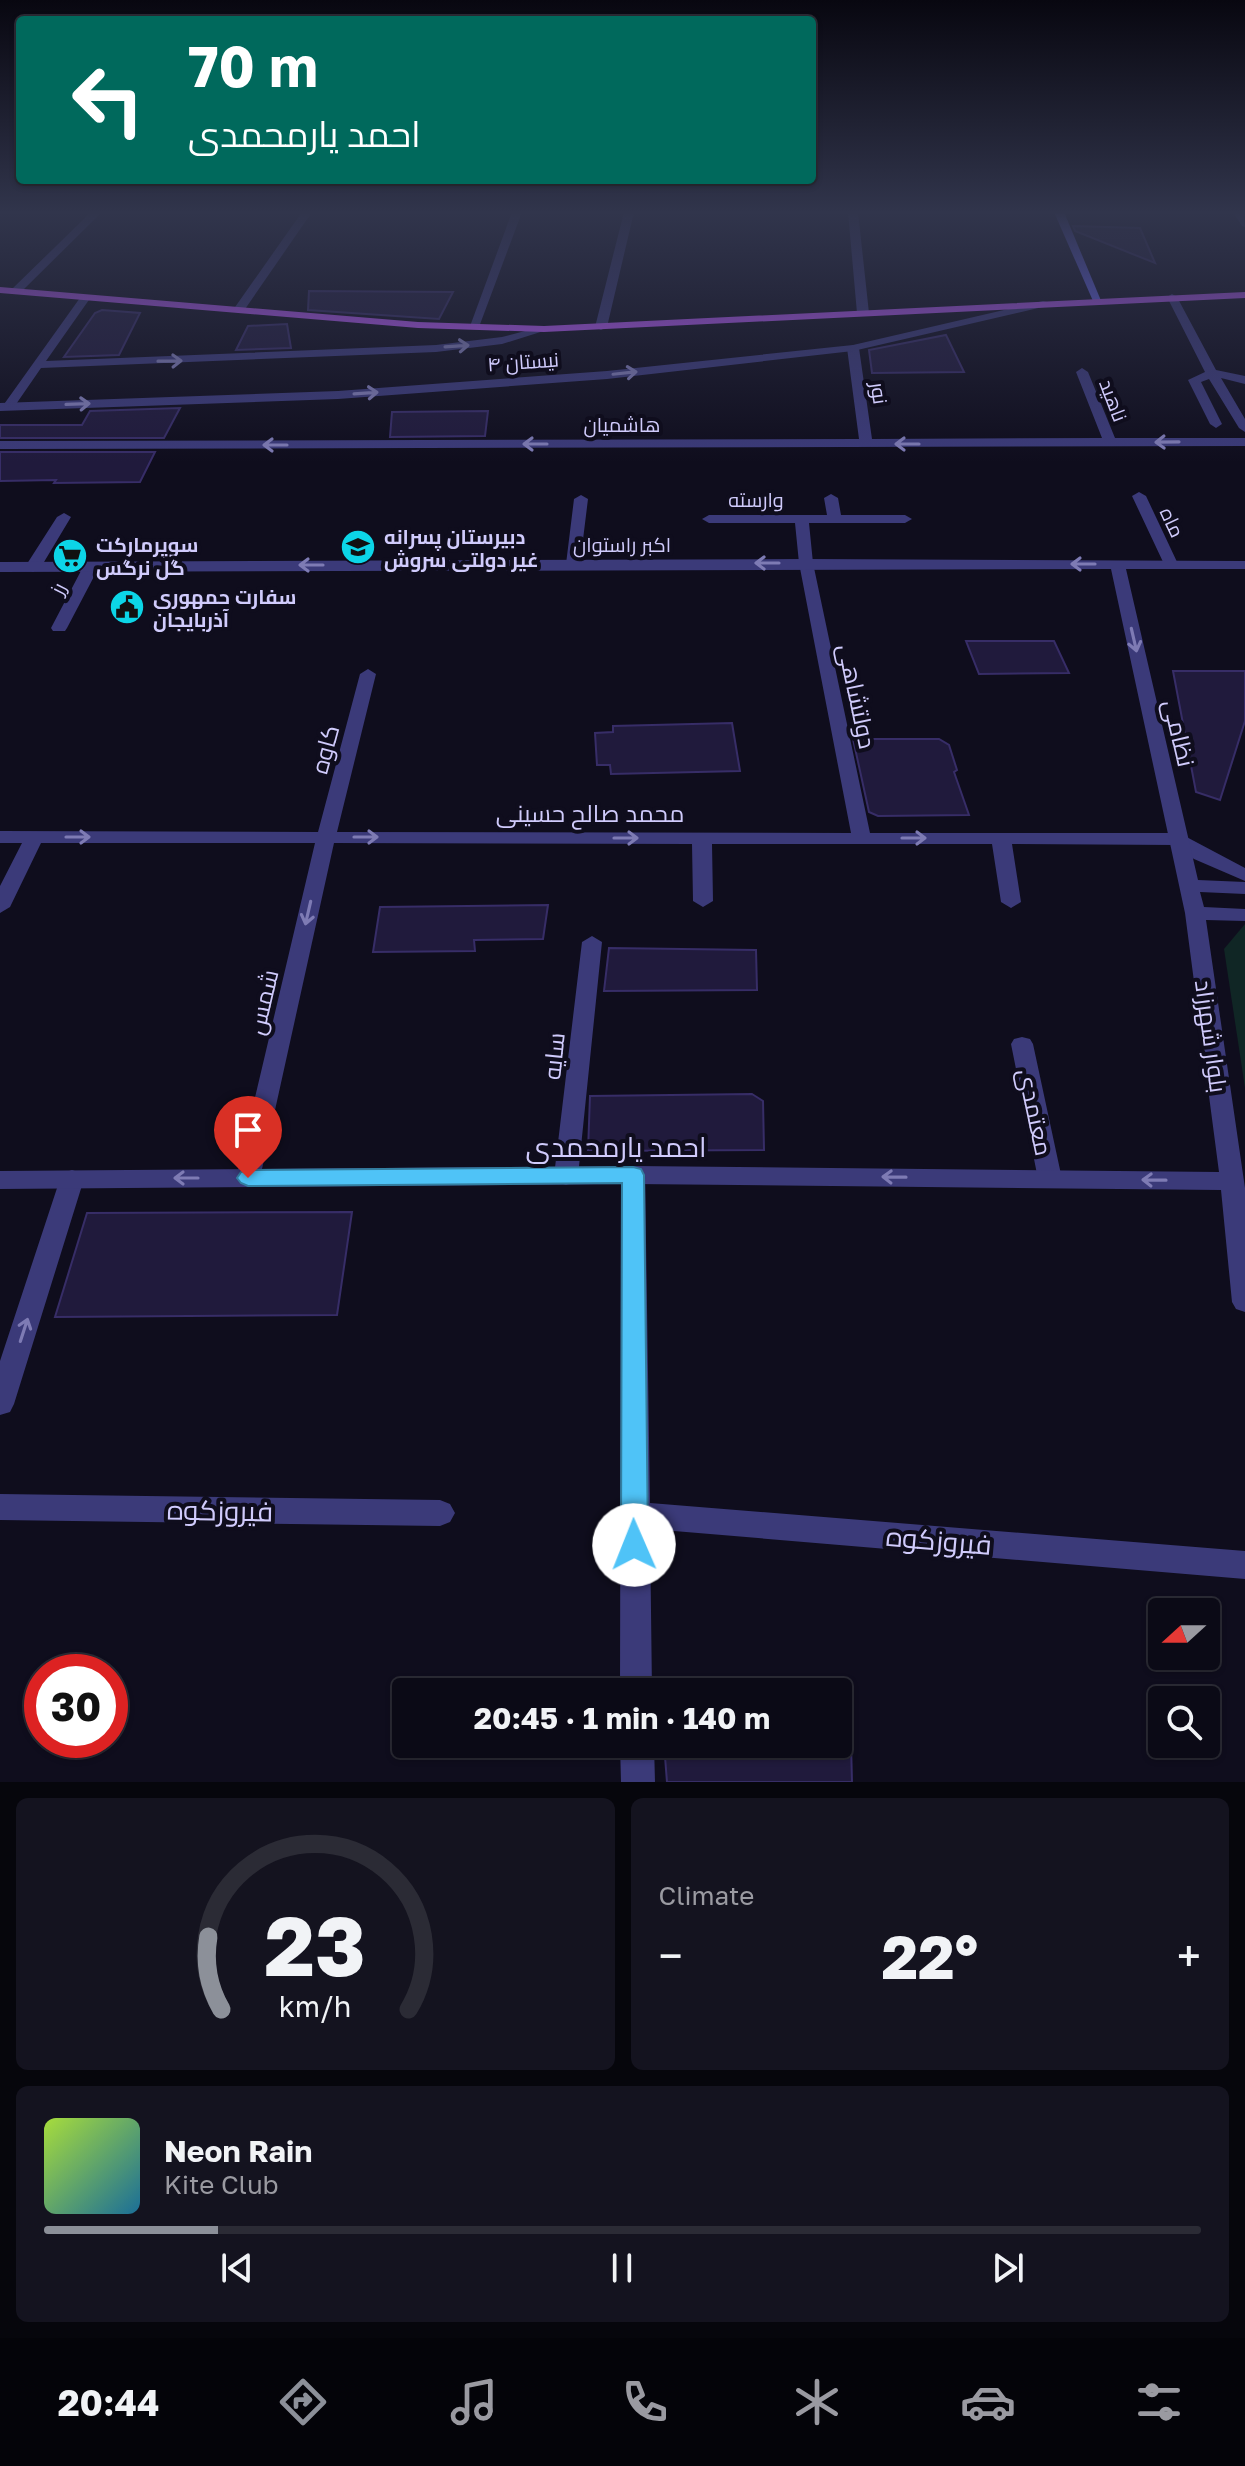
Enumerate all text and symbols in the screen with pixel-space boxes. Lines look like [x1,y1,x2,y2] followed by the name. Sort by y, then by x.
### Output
[188,32,318,99] text: 70 m
[56,48,160,152] icon: left
[188,112,421,155] text: احمد یارمحمدی
[443,338,470,353] one-way arrow
[486,347,560,377] street label: نیستان ۴
[156,353,183,369] one-way arrow
[611,366,638,381] one-way arrow
[1095,375,1133,425] street label: ناهید
[865,379,893,406] street label: نور
[352,385,379,400] one-way arrow
[64,397,91,412] one-way arrow
[584,412,660,438] street label: هاشمیان
[1154,435,1181,450] one-way arrow
[522,436,549,452] one-way arrow
[894,436,921,451] one-way arrow
[262,437,289,453] one-way arrow
[728,487,784,512] street label: وارسته
[1156,503,1190,541] street label: ماه
[384,524,539,572] place label: دبیرستان پسرانه غیر دولتی سروش
[339,528,377,566] school or university icon: دبیرستان پسرانه غیر دولتی سروش
[96,532,198,580] place label: سوپرمارکت گل نرگس
[573,532,671,558] street label: اکبر راستوان
[51,537,89,575] supermarket icon: سوپرمارکت گل نرگس
[754,555,781,571] one-way arrow
[1070,556,1097,572] one-way arrow
[298,558,325,573] one-way arrow
[43,578,71,599] street label: رز
[153,584,297,632] place label: سفارت جمهوری آذربایجان
[108,588,146,626] public building icon: سفارت جمهوری آذربایجان
[1127,627,1142,653] one-way arrow
[832,641,883,751] street label: دولتشاهی
[1157,697,1202,770] street label: نظامی
[304,721,344,777] street label: کاوه
[496,798,684,830] street label: محمد صالح حسینی
[64,829,91,845] one-way arrow
[352,829,379,845] one-way arrow
[612,830,639,846] one-way arrow
[900,830,927,846] one-way arrow
[300,900,315,926] one-way arrow
[240,967,285,1038] street label: شمس
[1189,978,1234,1094] street label: بلوار شهرزاد
[536,1031,570,1081] street label: سایه
[1012,1066,1059,1158] street label: معتمدی
[214,1096,282,1178] pin
[226,1108,270,1152] icon: arrive
[526,1130,706,1164] street label: احمد یارمحمدی
[881,1169,908,1185] one-way arrow
[173,1170,200,1186] one-way arrow
[1141,1172,1168,1188] one-way arrow
[17,1318,32,1343] one-way arrow
[167,1493,273,1527] street label: فیروزکوه
[592,1503,676,1587] position arrow
[885,1519,993,1561] street label: فیروزکوه
[1148,1598,1220,1670] north arrow
[1148,1598,1220,1758] map controls
[24,1654,128,1758] speed limit sign: 30
[1148,1686,1220,1758] button: search
[474,1700,770,1736] text: 20:45 · 1 min · 140 m
[659,1880,754,1911] text: Climate
[265,1894,366,1994] text: 23
[881,1920,978,1992] text: 22°
[659,1929,683,1982] text: −
[1177,1929,1201,1982] text: +
[279,1989,352,2023] text: km/h
[164,2133,312,2169] text: Neon Rain
[164,2169,279,2200] text: Kite Club
[215,2246,259,2290] icon: previous
[600,2246,644,2290] icon: pause
[986,2246,1030,2290] icon: next
[275,2374,331,2430] icon: directions
[446,2374,502,2430] icon: music
[617,2374,673,2430] icon: phone
[789,2374,845,2430] icon: climate
[960,2374,1016,2430] icon: car
[1131,2374,1187,2430] icon: filters
[58,2381,160,2424] text: 20:44

